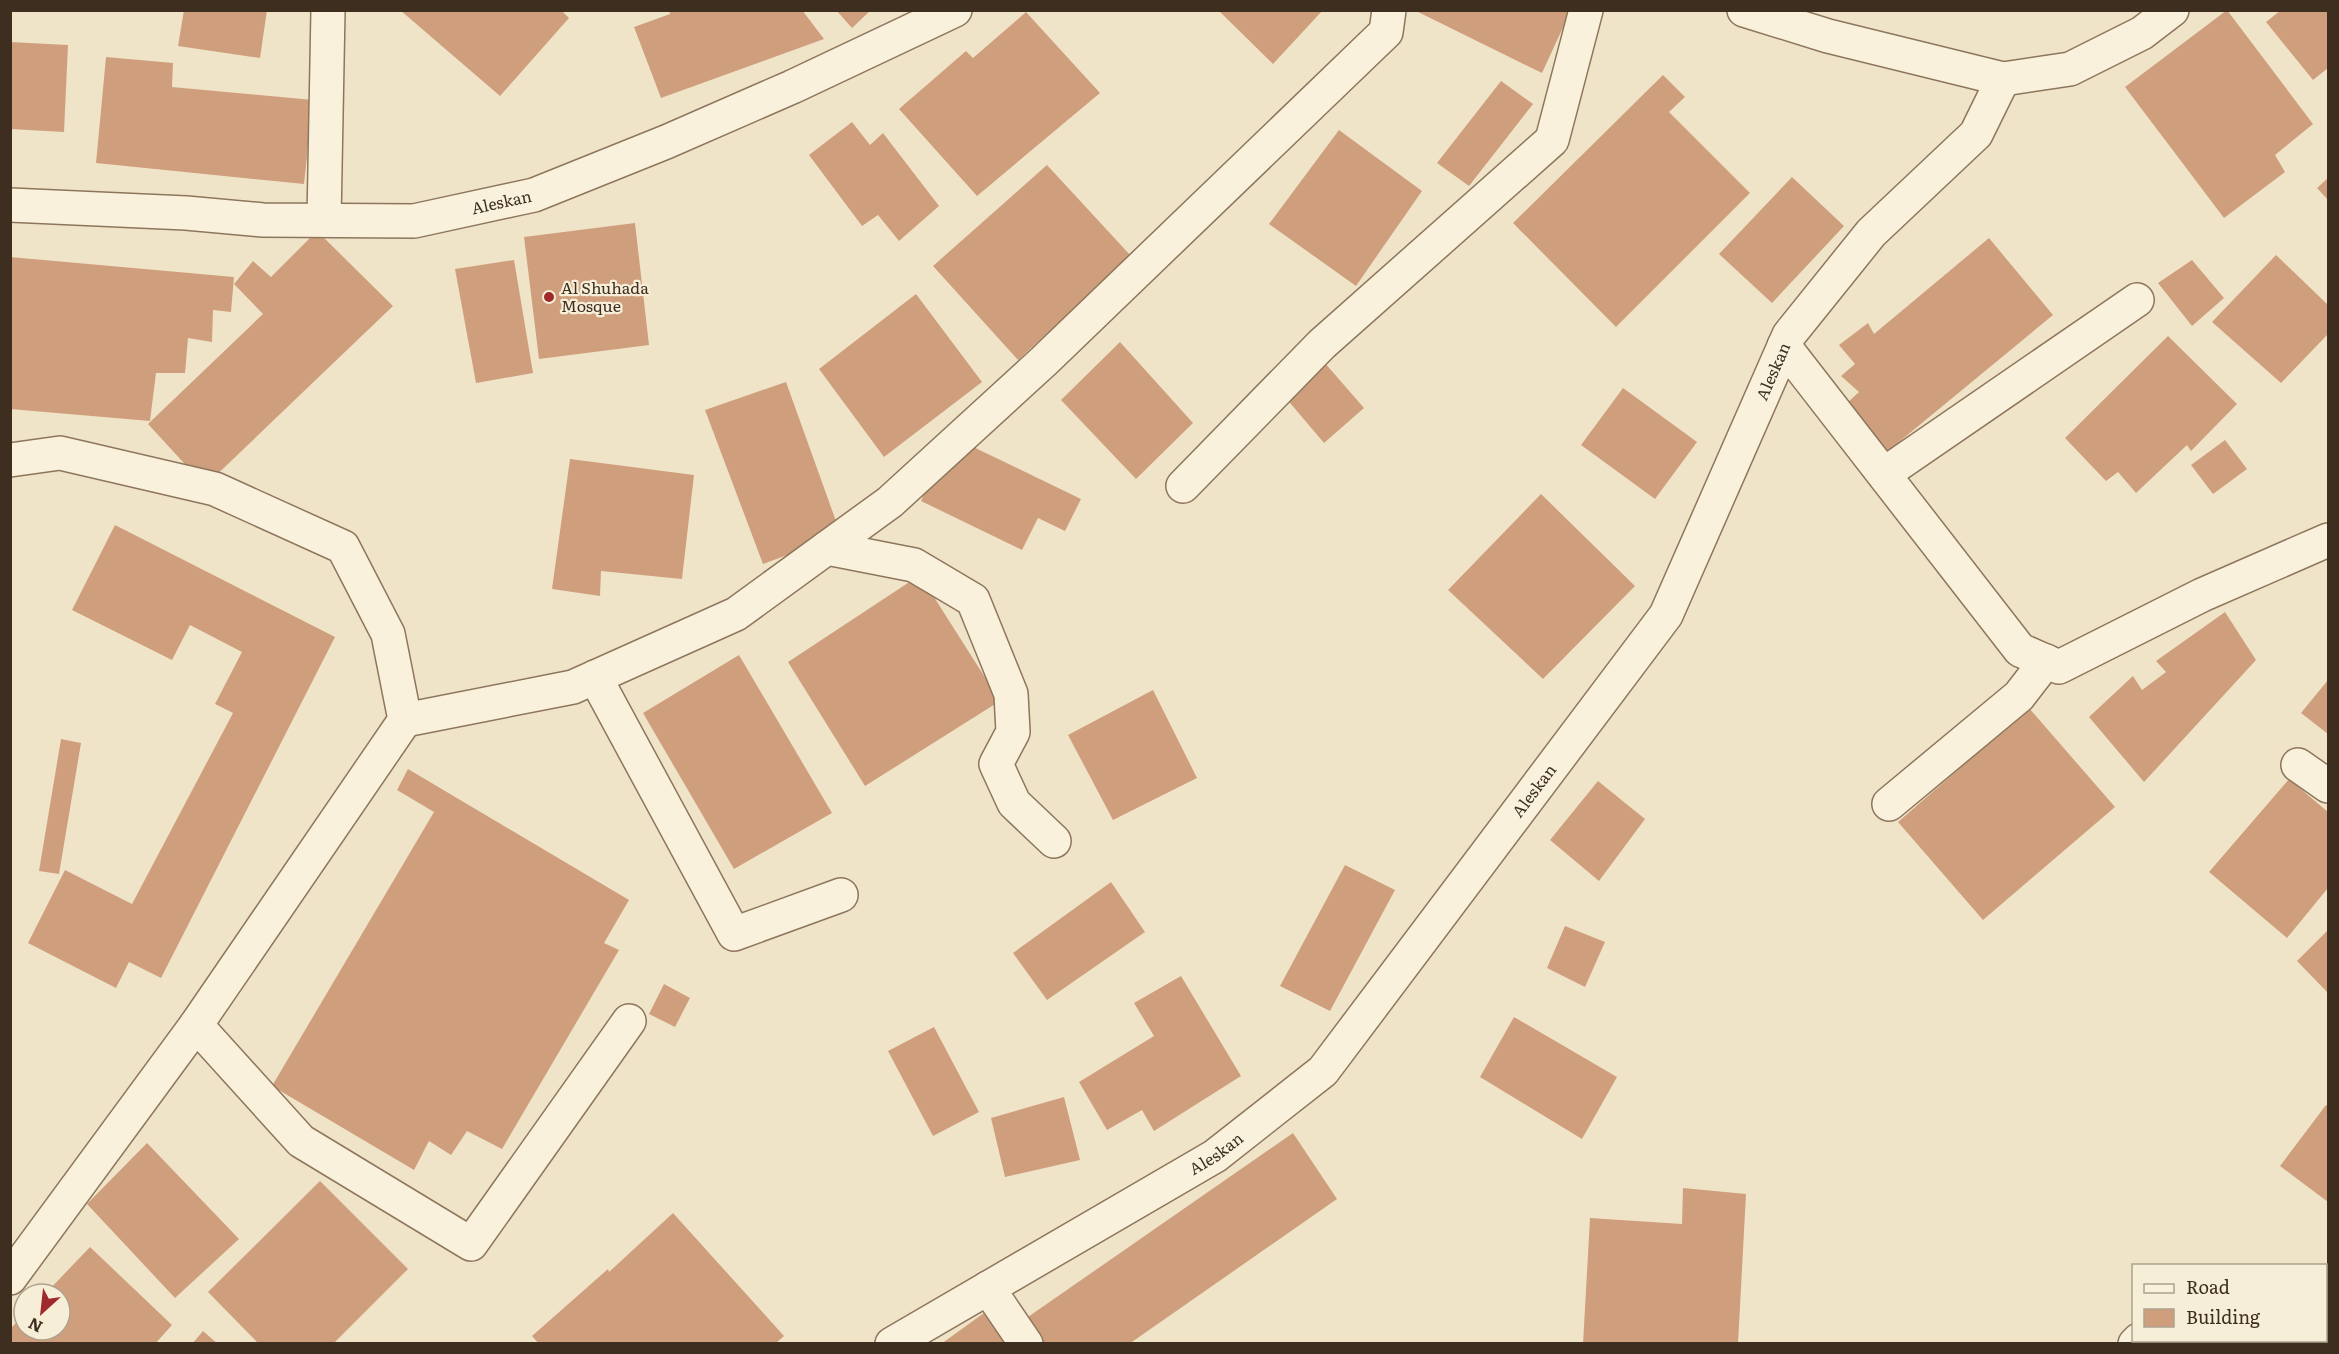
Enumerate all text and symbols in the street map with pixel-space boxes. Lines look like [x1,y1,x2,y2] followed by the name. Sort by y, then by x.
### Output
[469,183,534,219] street label: Aleskan
[561,275,649,317] place label: Al Shuhada Mosque
[542,290,556,304] marker: Al Shuhada Mosque
[1749,338,1796,404] street label: Aleskan
[1505,758,1561,822] street label: Aleskan
[1184,1125,1248,1180] street label: Aleskan
[2132,1264,2327,1342] legend
[2186,1273,2230,1300] text: Road
[12,1282,72,1342] north arrow
[2186,1303,2261,1330] text: Building
[23,1313,46,1340] text: N

